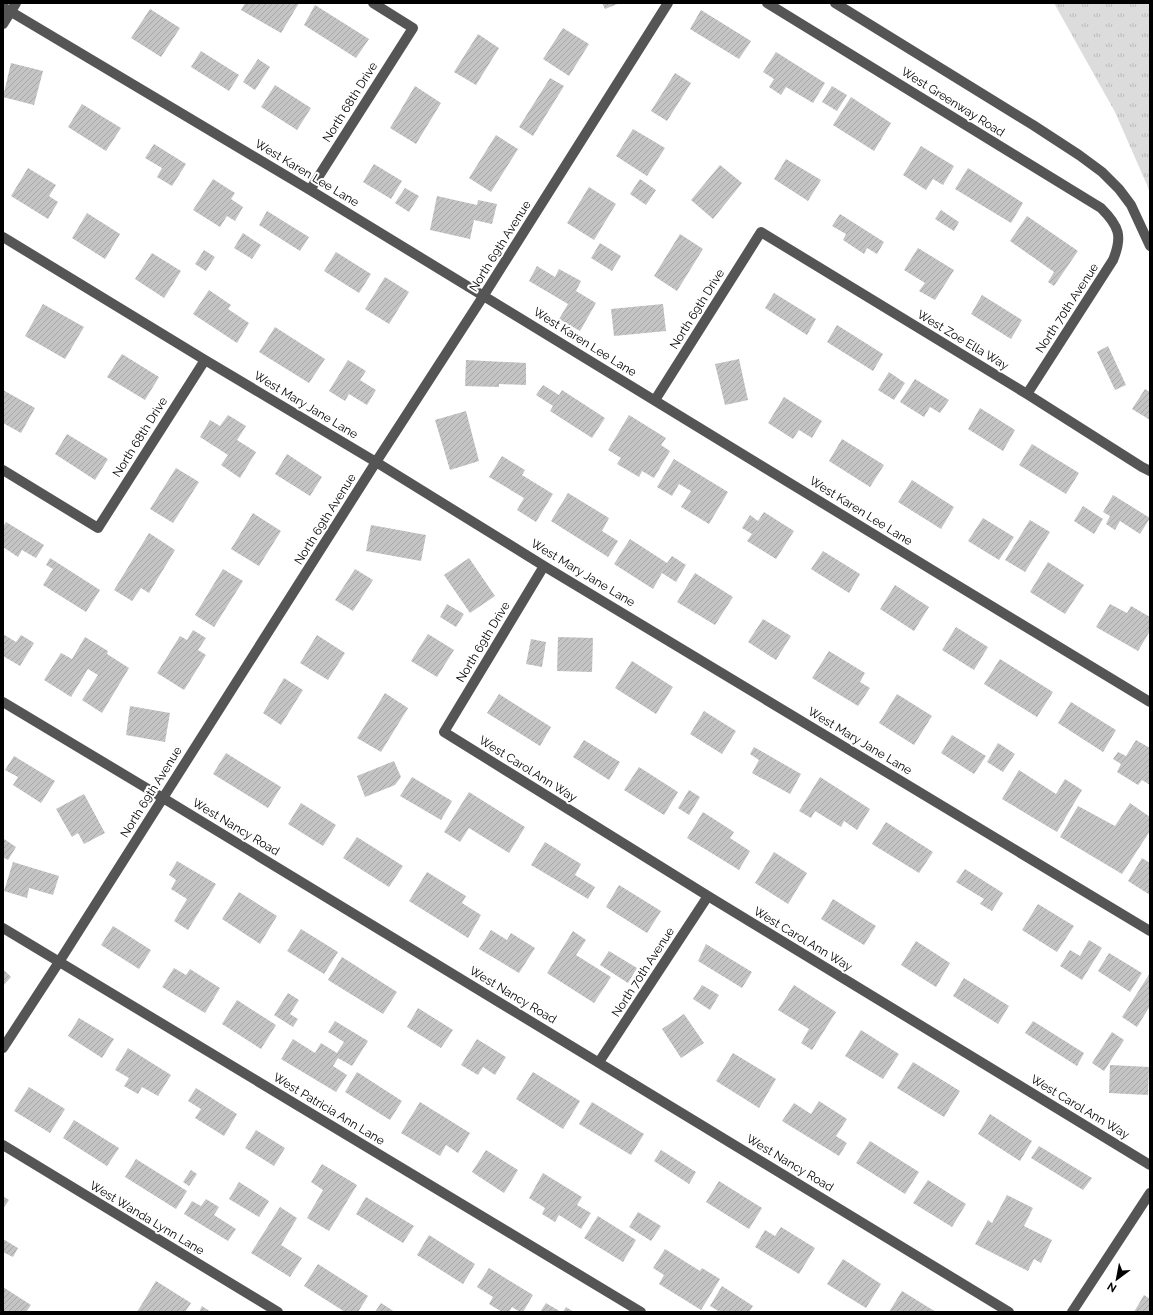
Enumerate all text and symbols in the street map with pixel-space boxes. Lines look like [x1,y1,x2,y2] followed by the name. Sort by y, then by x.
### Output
[320,59,380,145] street label: North 68th Drive
[899,64,1007,140] street label: West Greenway Road
[253,136,361,210] street label: West Karen Lee Lane
[466,198,534,294] street label: North 69th Avenue
[1033,261,1101,355] street label: North 70th Avenue
[667,266,727,352] street label: North 69th Drive
[531,305,639,379] street label: West Karen Lee Lane
[915,307,1012,373] street label: West Zoe Ella Way
[252,368,360,442] street label: West Mary Jane Lane
[110,394,170,480] street label: North 68th Drive
[291,471,359,567] street label: North 69th Avenue
[807,474,915,548] street label: West Karen Lee Lane
[529,536,637,610] street label: West Mary Jane Lane
[453,599,513,685] street label: North 69th Drive
[806,704,914,778] street label: West Mary Jane Lane
[476,733,580,805] street label: West Carol Ann Way
[117,744,185,840] street label: North 69th Avenue
[190,796,282,858] street label: West Nancy Road
[751,904,855,974] street label: West Carol Ann Way
[609,925,677,1019] street label: North 70th Avenue
[467,964,559,1026] street label: West Nancy Road
[271,1070,387,1148] street label: West Patricia Ann Lane
[1028,1072,1132,1142] street label: West Carol Ann Way
[744,1132,836,1194] street label: West Nancy Road
[87,1178,207,1258] street label: West Wanda Lynn Lane
[1097,1259,1137,1299] north arrow
[1105,1279,1119,1295] text: N

